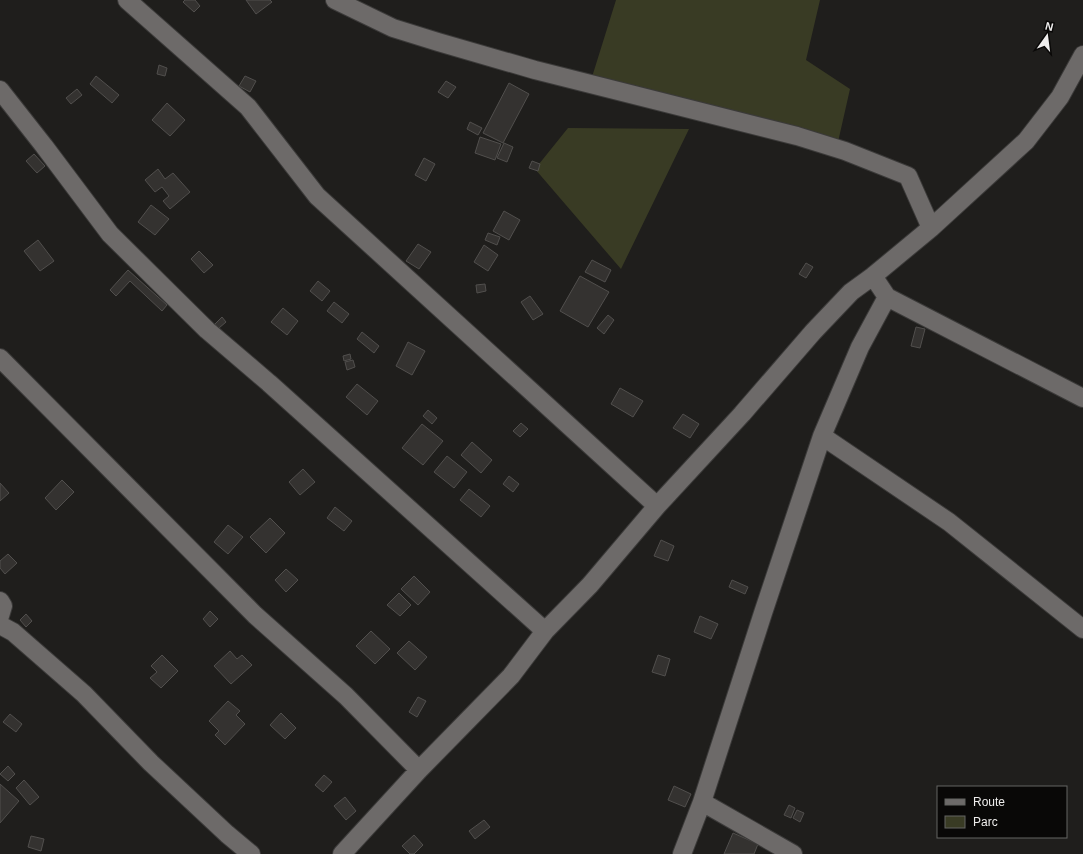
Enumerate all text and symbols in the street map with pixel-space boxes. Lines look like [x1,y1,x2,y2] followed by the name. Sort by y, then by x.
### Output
[1027,16,1067,56] north arrow
[1044,20,1055,33] text: N
[937,786,1067,838] legend
[973,795,1005,809] text: Route
[973,815,998,829] text: Parc

